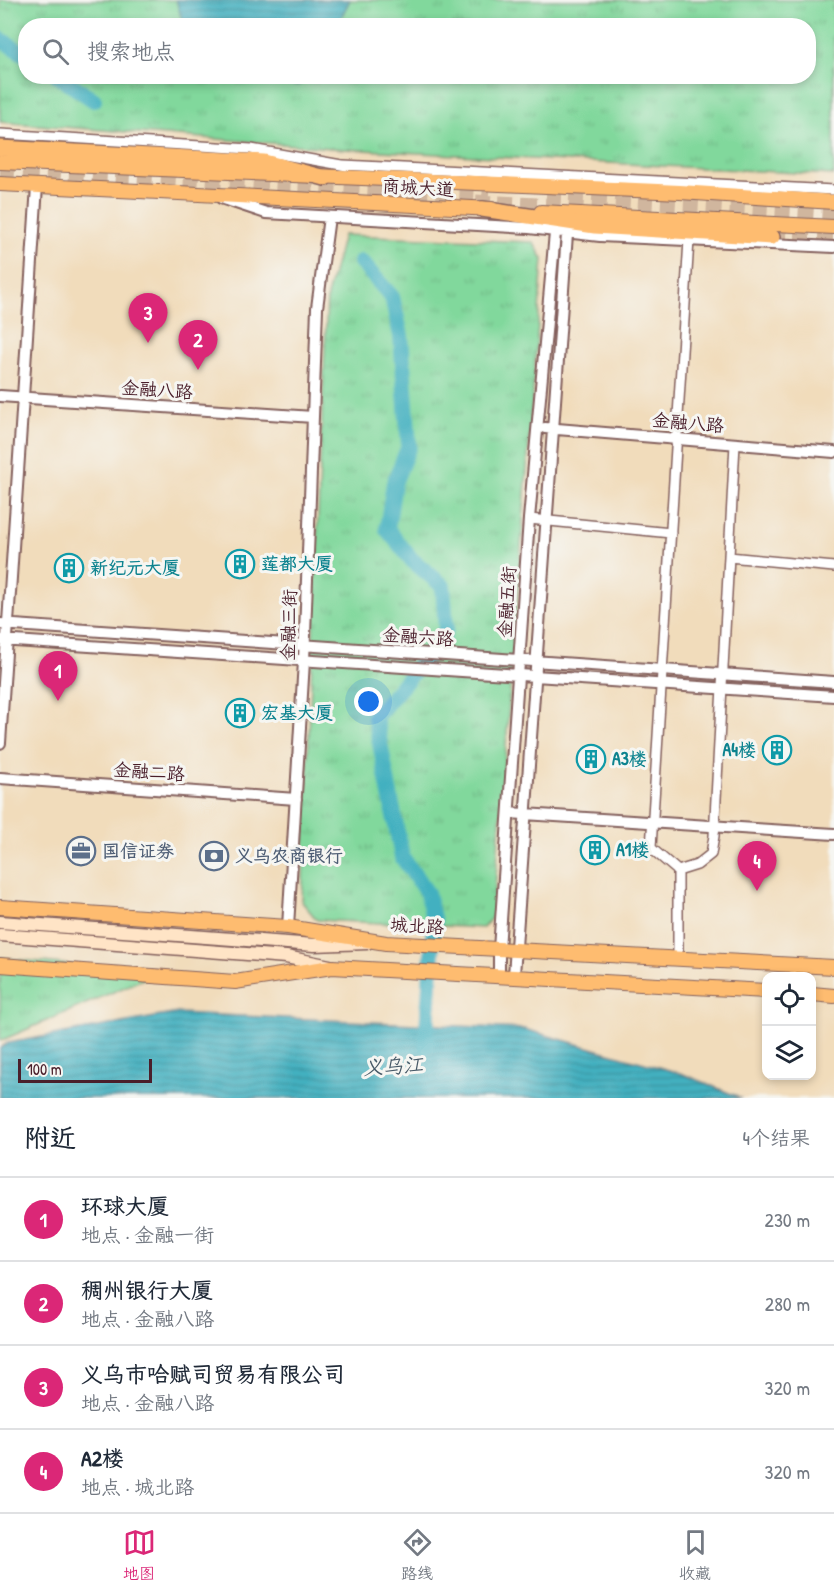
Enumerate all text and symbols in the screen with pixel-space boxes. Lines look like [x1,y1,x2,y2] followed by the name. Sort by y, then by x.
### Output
[18,18,816,84] search box
[39,35,72,68] icon: search
[87,36,175,66] text: 搜索地点
[381,173,455,202] street label: 商城大道
[128,294,168,343] pin: 3
[178,320,218,370] pin: 2
[120,375,194,404] street label: 金融八路
[651,407,725,438] street label: 金融八路
[224,548,256,580] building icon: 莲都大厦
[261,551,333,576] place label: 莲都大厦
[53,552,85,584] building icon: 新纪元大厦
[90,555,180,580] place label: 新纪元大厦
[492,565,521,639] street label: 金融五街
[275,589,302,661] street label: 金融三街
[381,622,455,651] street label: 金融六路
[38,652,78,701] pin: 1
[354,687,383,716] your location
[224,697,256,729] building icon: 宏基大厦
[261,700,333,725] place label: 宏基大厦
[761,734,793,766] building icon: A4楼
[722,737,756,762] place label: A4楼
[575,743,607,775] building icon: A3楼
[612,746,647,771] place label: A3楼
[112,757,186,786] street label: 金融二路
[579,834,611,866] building icon: A1楼
[65,835,97,867] office icon: 国信证券
[616,837,649,862] place label: A1楼
[102,838,174,863] place label: 国信证券
[198,840,230,872] bank icon: 义乌农商银行
[738,842,777,891] pin: 4
[235,843,343,868] place label: 义乌农商银行
[389,912,445,939] street label: 城北路
[762,972,816,1080] map controls
[762,972,816,1026] button: locate
[762,1026,816,1080] button: layers
[362,1050,425,1081] water label: 义乌江
[18,1056,152,1084] scale bar
[27,1058,62,1080] text: 100 m
[24,1120,76,1155] text: 附近
[743,1124,810,1151] text: 4个结果
[81,1191,169,1221] text: 环球大厦
[40,1206,47,1233] text: 1
[765,1206,810,1233] text: 230 m
[81,1221,214,1248] text: 地点 · 金融一街
[81,1275,213,1305] text: 稠州银行大厦
[39,1290,48,1317] text: 2
[765,1290,810,1317] text: 280 m
[81,1305,214,1332] text: 地点 · 金融八路
[81,1359,345,1389] text: 义乌市哈赋司贸易有限公司
[39,1374,48,1401] text: 3
[765,1374,810,1401] text: 320 m
[81,1389,214,1416] text: 地点 · 金融八路
[81,1443,124,1473] text: A2楼
[40,1458,47,1485] text: 4
[765,1458,810,1485] text: 320 m
[81,1473,194,1500] text: 地点 · 城北路
[123,1526,156,1584] tab: 地图
[401,1526,434,1584] tab: 路线
[679,1526,712,1584] tab: 收藏

